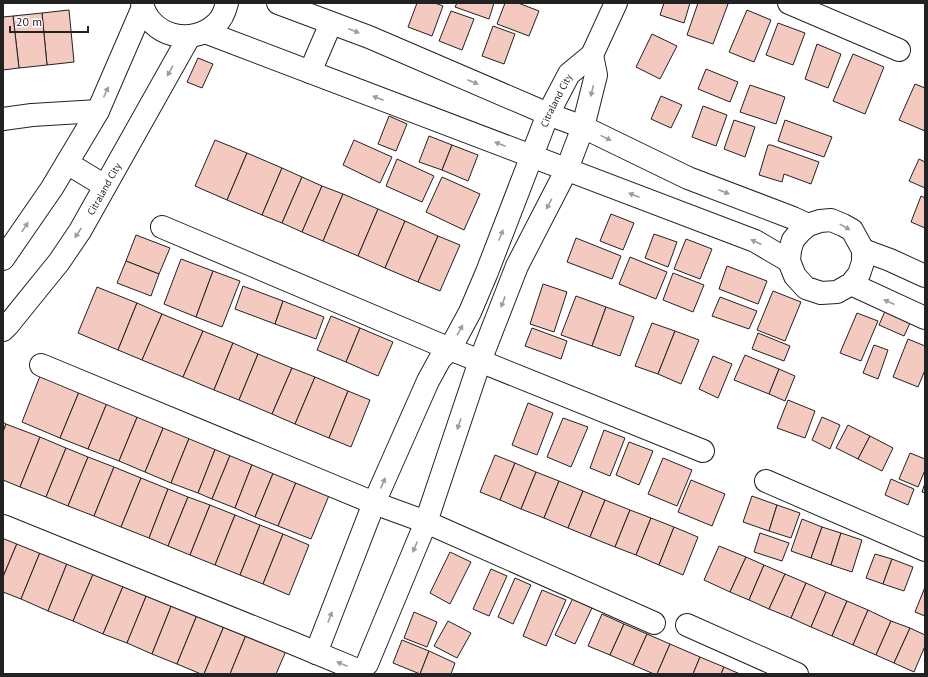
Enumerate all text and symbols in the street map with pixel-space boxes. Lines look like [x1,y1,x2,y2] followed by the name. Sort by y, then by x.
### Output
[10,8,88,34] scale bar
[16,14,42,29] text: 20 m
[348,29,360,35] one-way arrow
[166,65,173,77] one-way arrow
[537,71,575,129] street label: Citraland City
[468,79,479,85] one-way arrow
[104,85,110,97] one-way arrow
[589,85,595,97] one-way arrow
[372,94,384,100] one-way arrow
[600,135,611,141] one-way arrow
[493,140,505,146] one-way arrow
[84,160,124,217] street label: Citraland City
[719,189,731,195] one-way arrow
[628,192,640,198] one-way arrow
[546,198,552,210] one-way arrow
[21,222,29,232] one-way arrow
[839,223,851,230] one-way arrow
[75,227,82,239] one-way arrow
[499,229,505,241] one-way arrow
[750,239,761,245] one-way arrow
[499,296,505,308] one-way arrow
[883,298,895,304] one-way arrow
[457,324,464,336] one-way arrow
[456,419,462,431] one-way arrow
[380,477,387,489] one-way arrow
[412,541,418,553] one-way arrow
[328,610,334,622] one-way arrow
[336,661,348,667] one-way arrow

